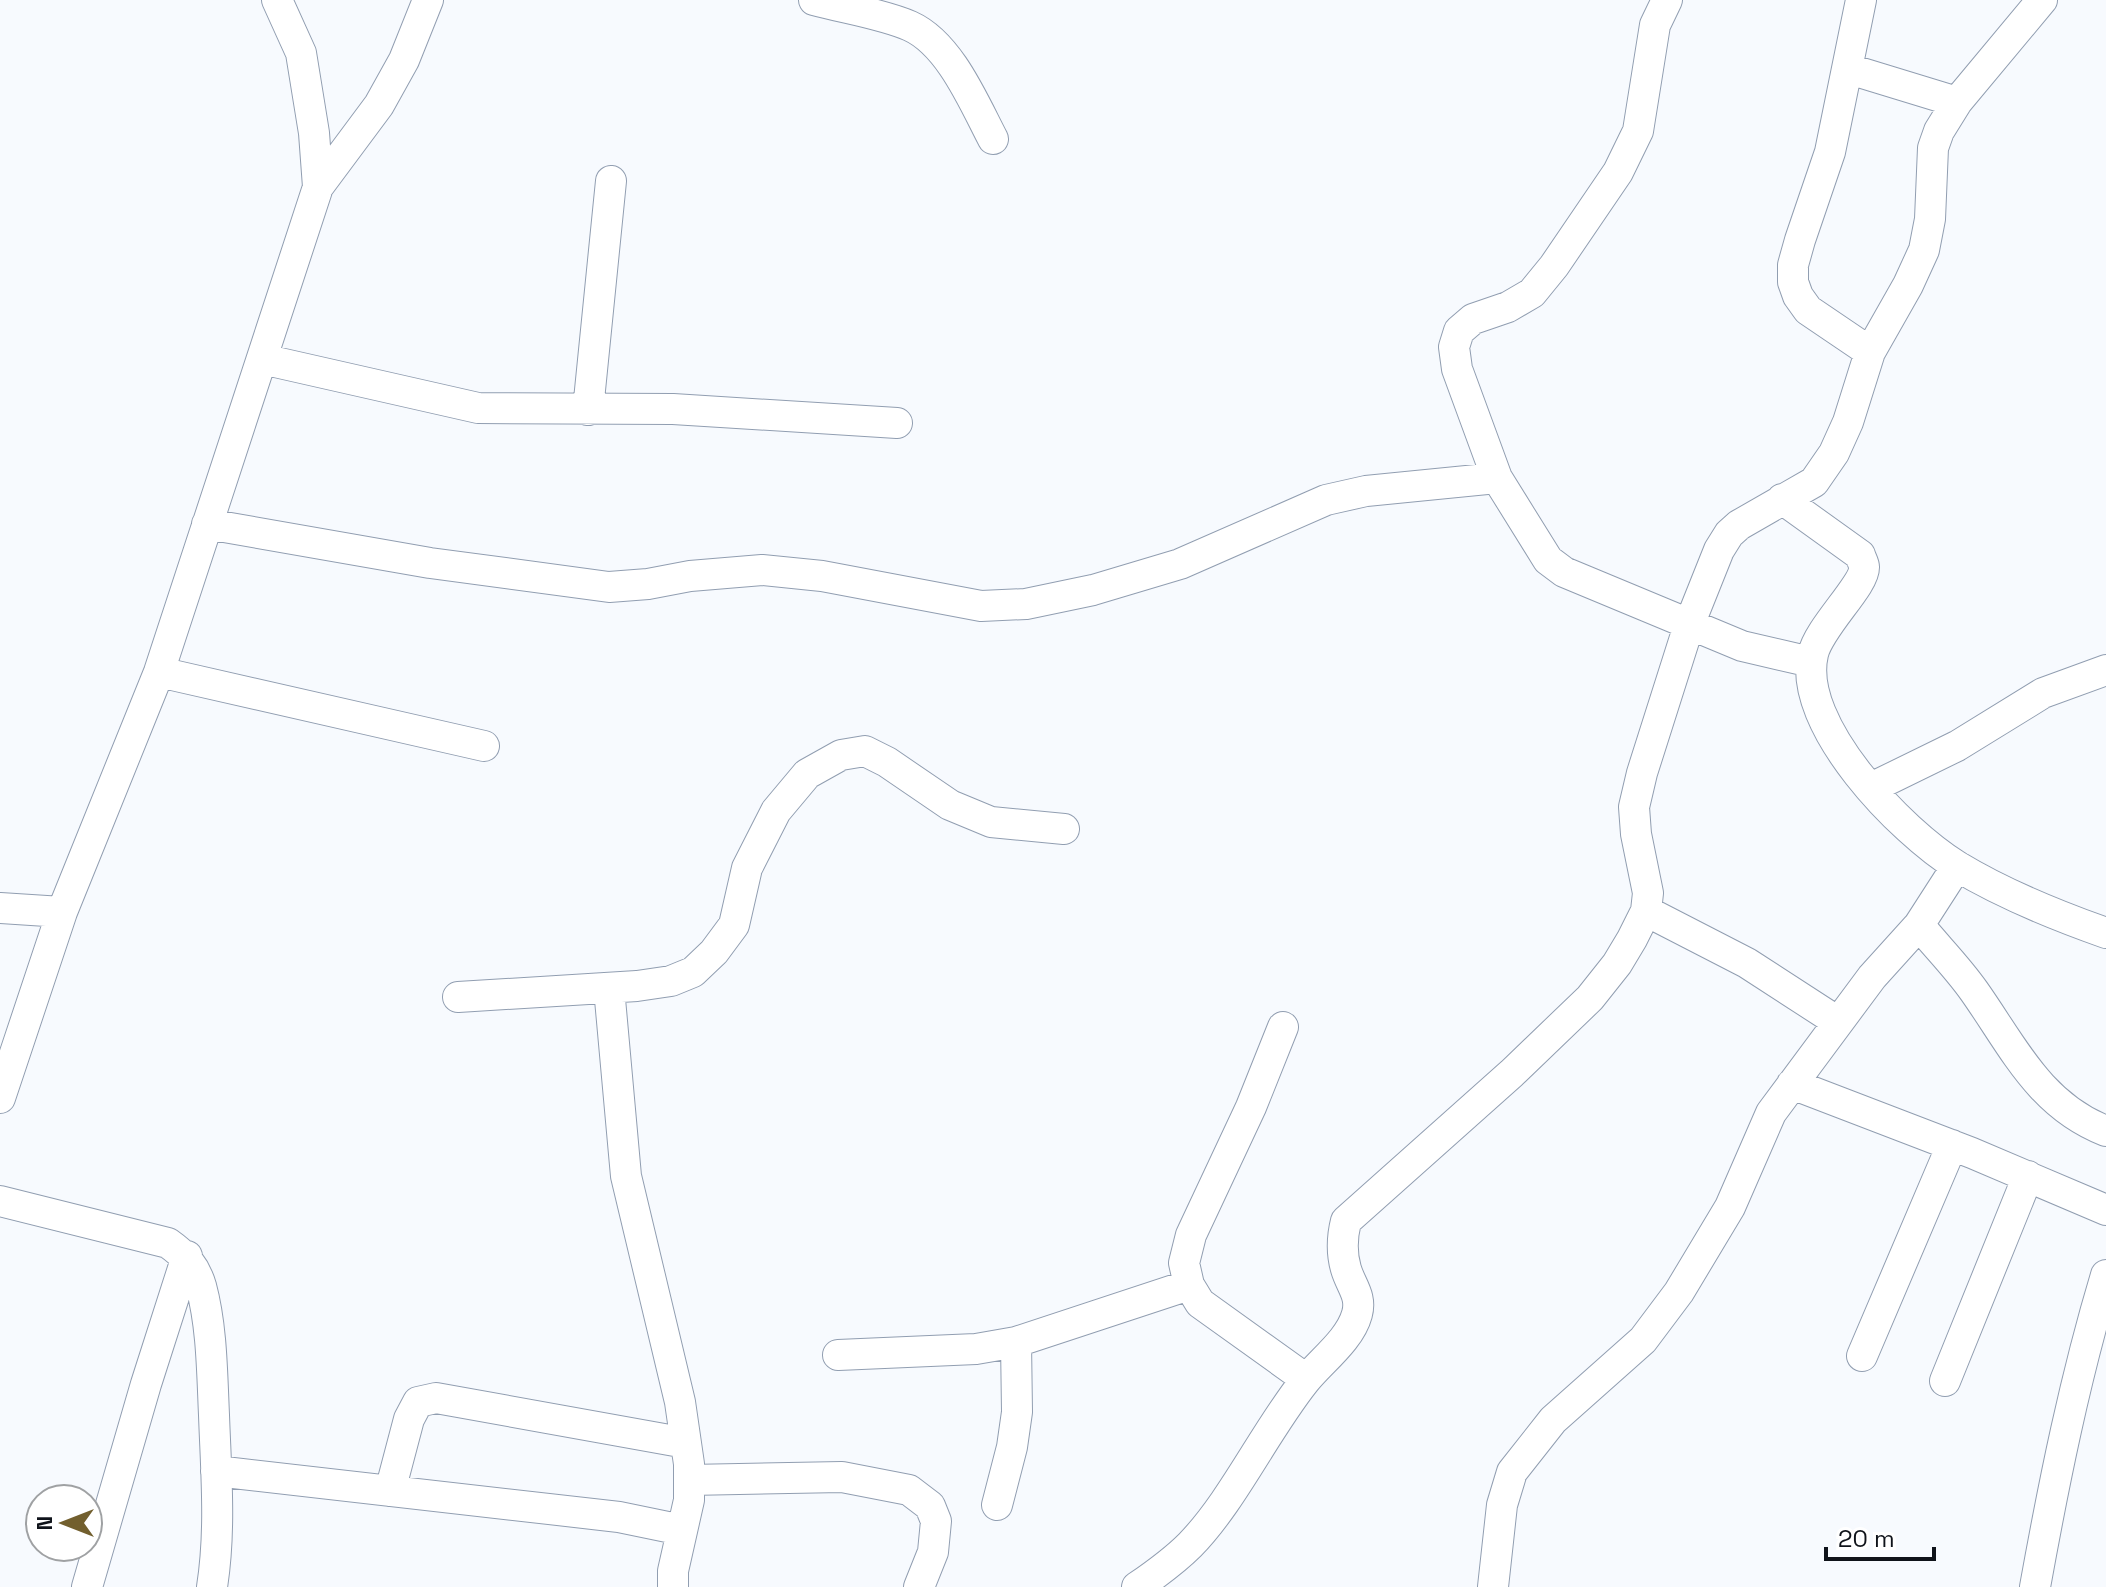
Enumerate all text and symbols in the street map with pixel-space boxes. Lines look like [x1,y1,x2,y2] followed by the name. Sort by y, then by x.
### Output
[24,1483,104,1563] north arrow
[1826,1511,1934,1561] scale bar
[30,1516,58,1530] text: N
[1838,1523,1895,1554] text: 20 m

